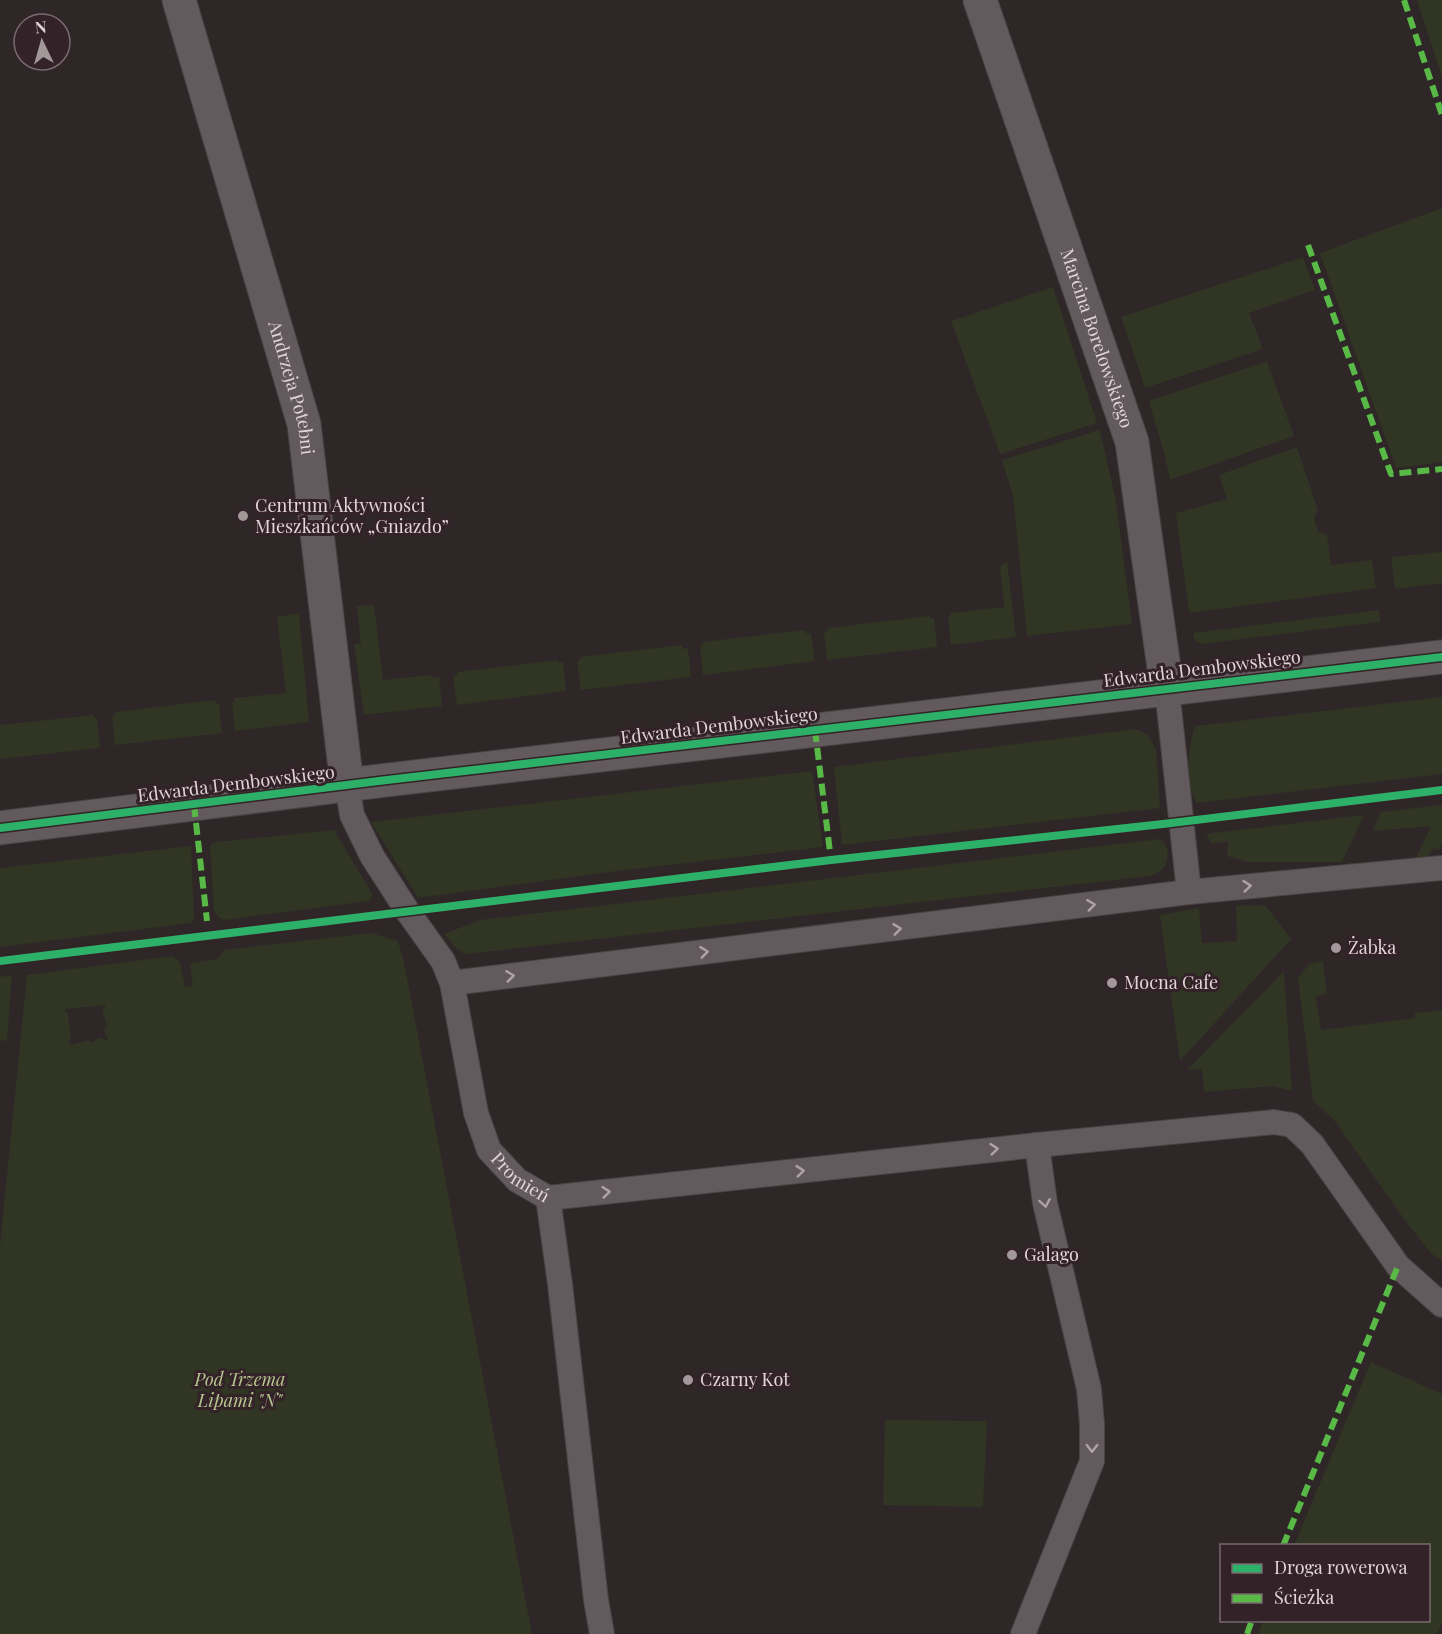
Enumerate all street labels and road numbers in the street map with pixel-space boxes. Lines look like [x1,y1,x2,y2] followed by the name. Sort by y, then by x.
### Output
[1055,245,1139,431] street label: Marcina Borelowskiego
[263,317,321,456] street label: Andrzeja Potebni
[1102,644,1302,692] street label: Edwarda Dembowskiego
[619,701,819,749] street label: Edwarda Dembowskiego
[136,759,336,807] street label: Edwarda Dembowskiego
[486,1147,554,1207] street label: Promień

